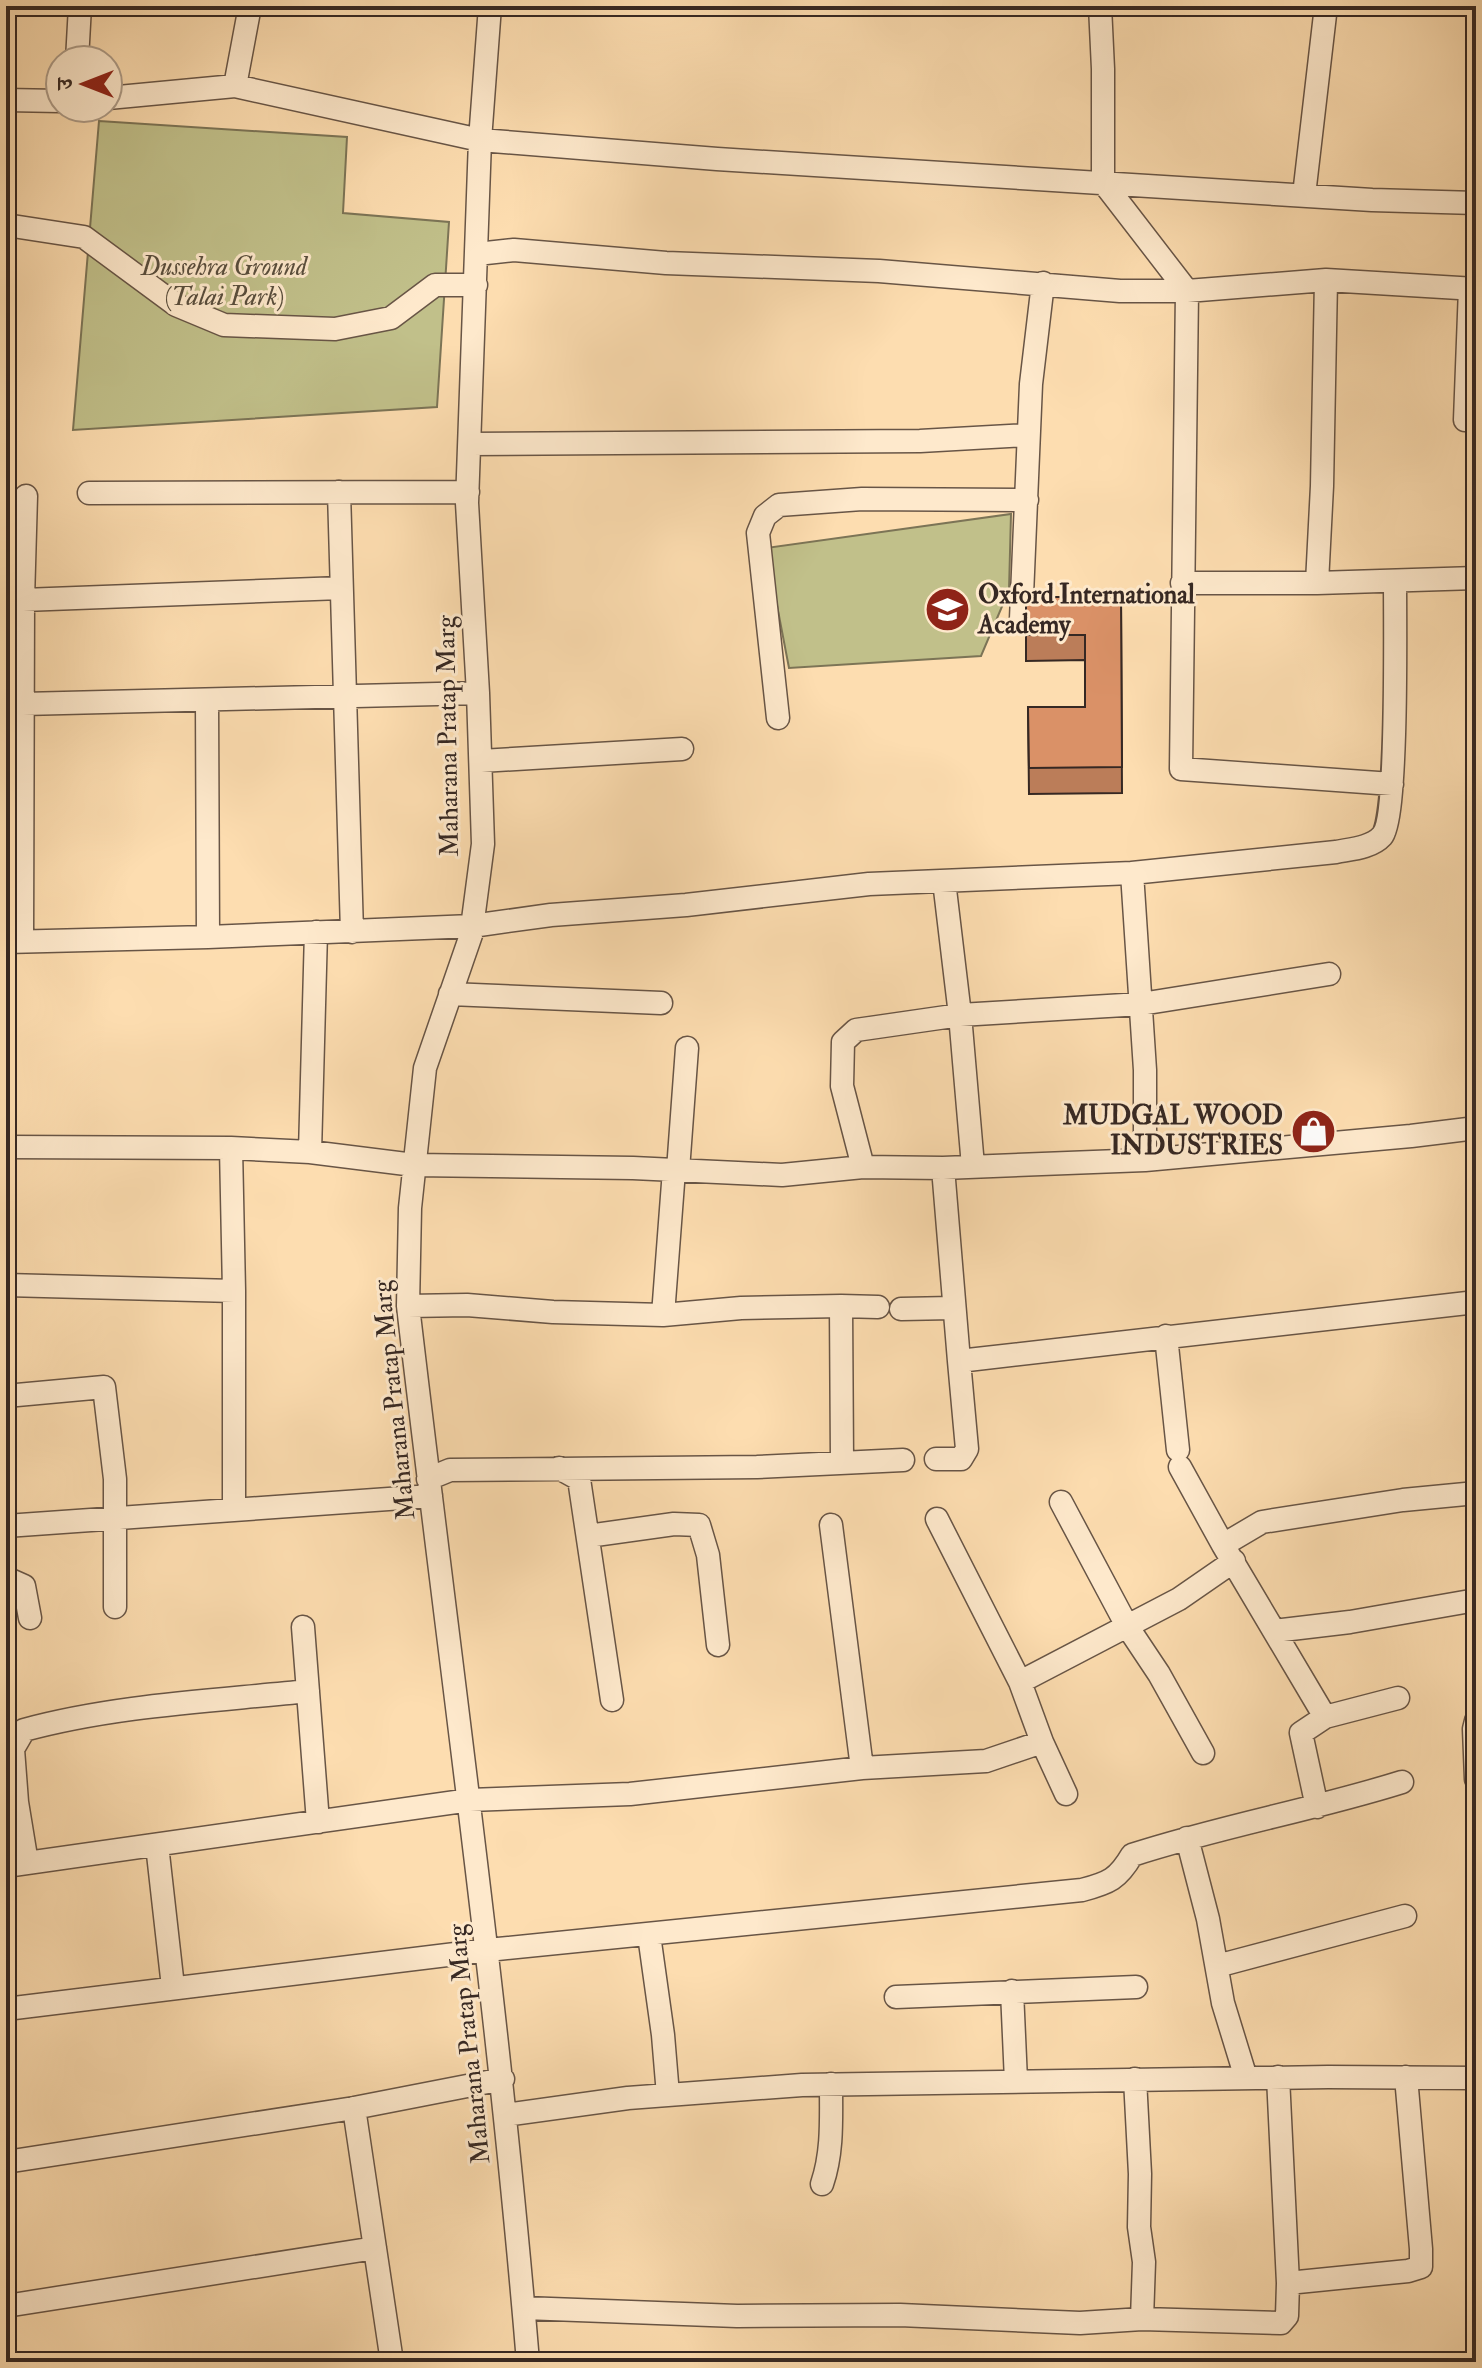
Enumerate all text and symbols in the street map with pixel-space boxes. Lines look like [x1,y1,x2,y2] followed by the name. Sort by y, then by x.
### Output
[44,44,124,124] north arrow
[51,77,79,92] text: उ
[140,251,309,313] park label: Dussehra Ground (Talai Park)
[977,579,1195,642] place label: Oxford International Academy
[923,586,971,634] school or university icon: Oxford International Academy
[430,614,467,857] street label: Maharana Pratap Marg
[1062,1100,1283,1162] place label: MUDGAL WOOD INDUSTRIES
[1290,1107,1338,1155] shop icon: MUDGAL WOOD INDUSTRIES
[365,1277,424,1522] street label: Maharana Pratap Marg
[440,1921,499,2166] street label: Maharana Pratap Marg

